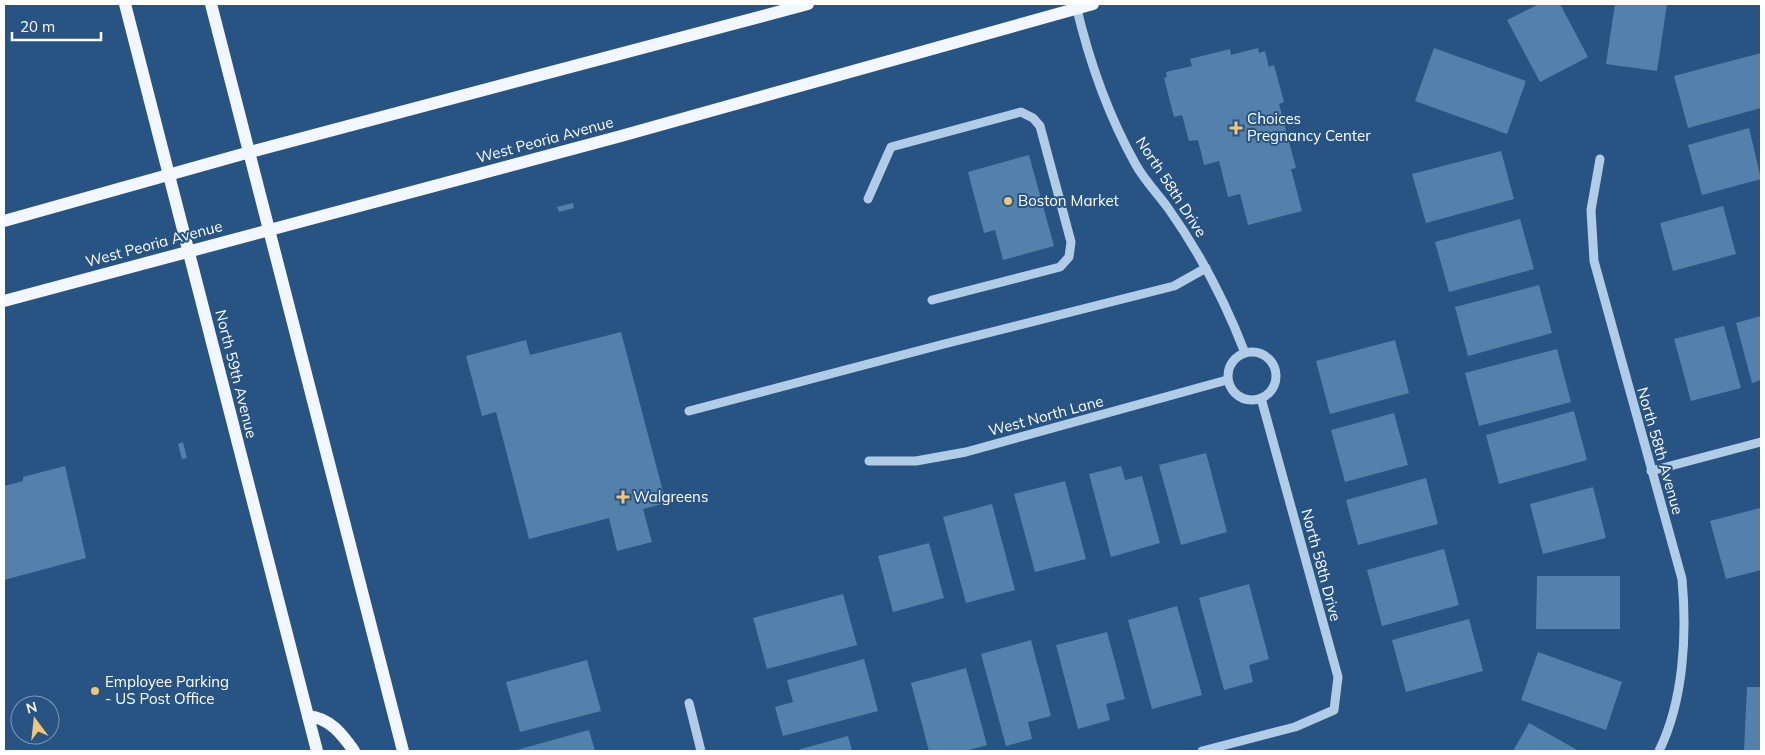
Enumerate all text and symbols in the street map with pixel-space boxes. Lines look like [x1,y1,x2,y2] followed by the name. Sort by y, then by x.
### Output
[12,10,101,42] scale bar
[20,17,55,36] text: 20 m
[1247,109,1371,145] place label: Choices Pregnancy Center
[474,112,615,167] street label: West Peoria Avenue
[1229,121,1243,135] marker: Choices Pregnancy Center
[1132,133,1211,240] street label: North 58th Drive
[1018,191,1119,210] place label: Boston Market
[1002,195,1014,207] marker: Boston Market
[83,216,224,271] street label: West Peoria Avenue
[211,308,262,440] street label: North 59th Avenue
[1633,385,1688,517] street label: North 58th Avenue
[986,391,1105,440] street label: West North Lane
[633,487,708,506] place label: Walgreens
[617,491,629,503] marker: Walgreens
[1297,507,1346,623] street label: North 58th Drive
[105,672,229,708] place label: Employee Parking - US Post Office
[89,685,101,697] marker: Employee Parking - US Post Office
[10,695,60,745] north arrow
[24,697,39,718] text: N

